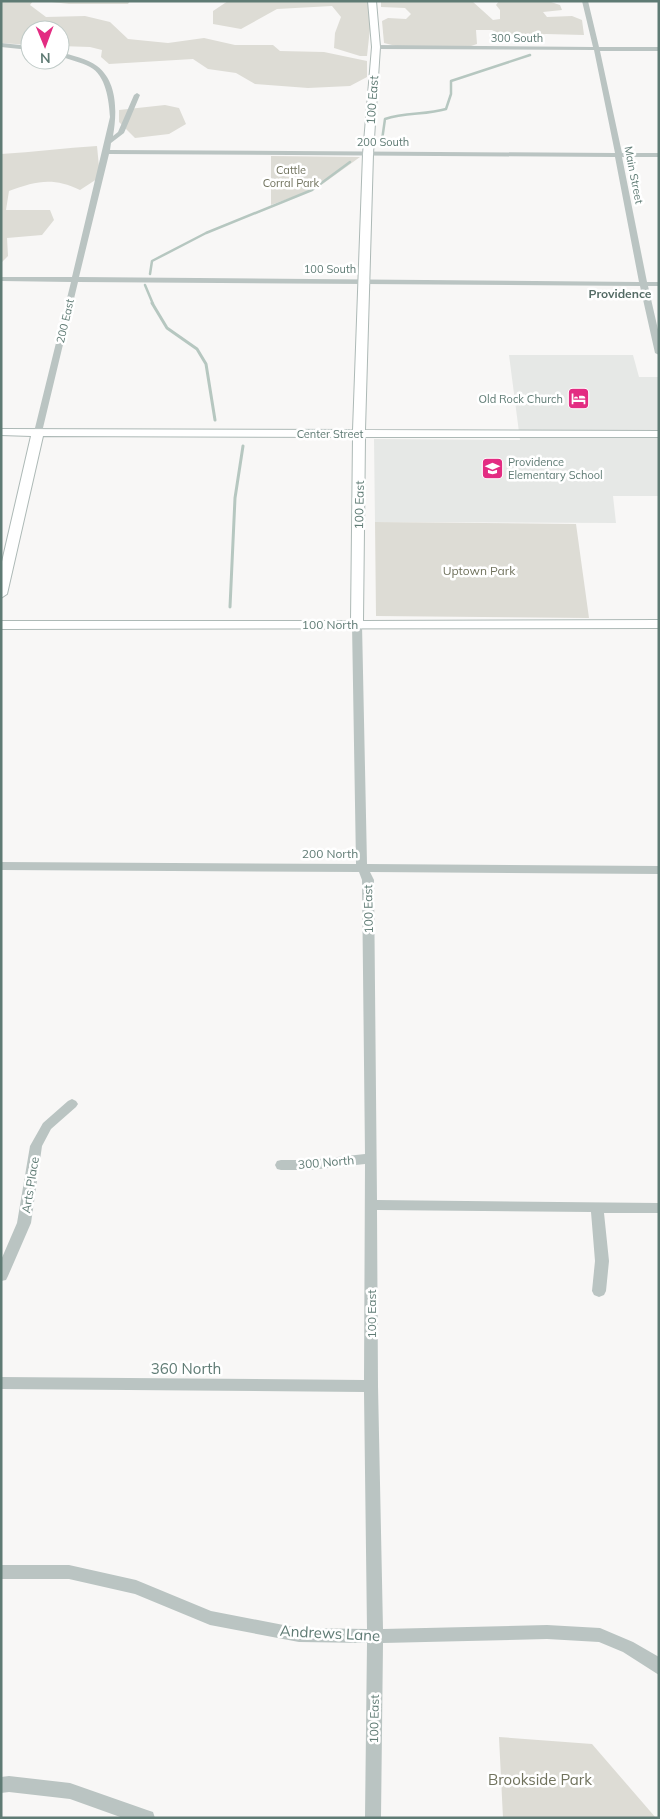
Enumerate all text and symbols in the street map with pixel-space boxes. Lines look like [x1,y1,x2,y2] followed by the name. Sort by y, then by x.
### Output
[20,20,70,70] north arrow
[491,31,543,45] street label: 300 South
[40,49,51,67] text: N
[363,75,381,125] street label: 100 East
[357,135,409,149] street label: 200 South
[622,145,646,205] street label: Main Street
[263,163,320,190] park label: Cattle Corral Park
[304,262,356,276] street label: 100 South
[589,286,652,301] district label: Providence
[53,297,77,344] street label: 200 East
[567,387,591,411] hotel icon: Old Rock Church
[479,392,563,406] place label: Old Rock Church
[297,427,363,441] street label: Center Street
[508,455,603,482] place label: Providence Elementary School
[480,456,504,480] school or university icon: Providence Elementary School
[351,480,367,530] street label: 100 East
[443,563,516,578] park label: Uptown Park
[302,617,358,632] street label: 100 North
[302,846,358,861] street label: 200 North
[360,884,376,934] street label: 100 East
[297,1152,355,1172] street label: 300 North
[18,1156,42,1214] street label: Arts Place
[364,1290,379,1339] street label: 100 East
[151,1359,221,1378] street label: 360 North
[279,1621,381,1645] street label: Andrews Lane
[366,1694,382,1744] street label: 100 East
[488,1770,592,1789] park label: Brookside Park

